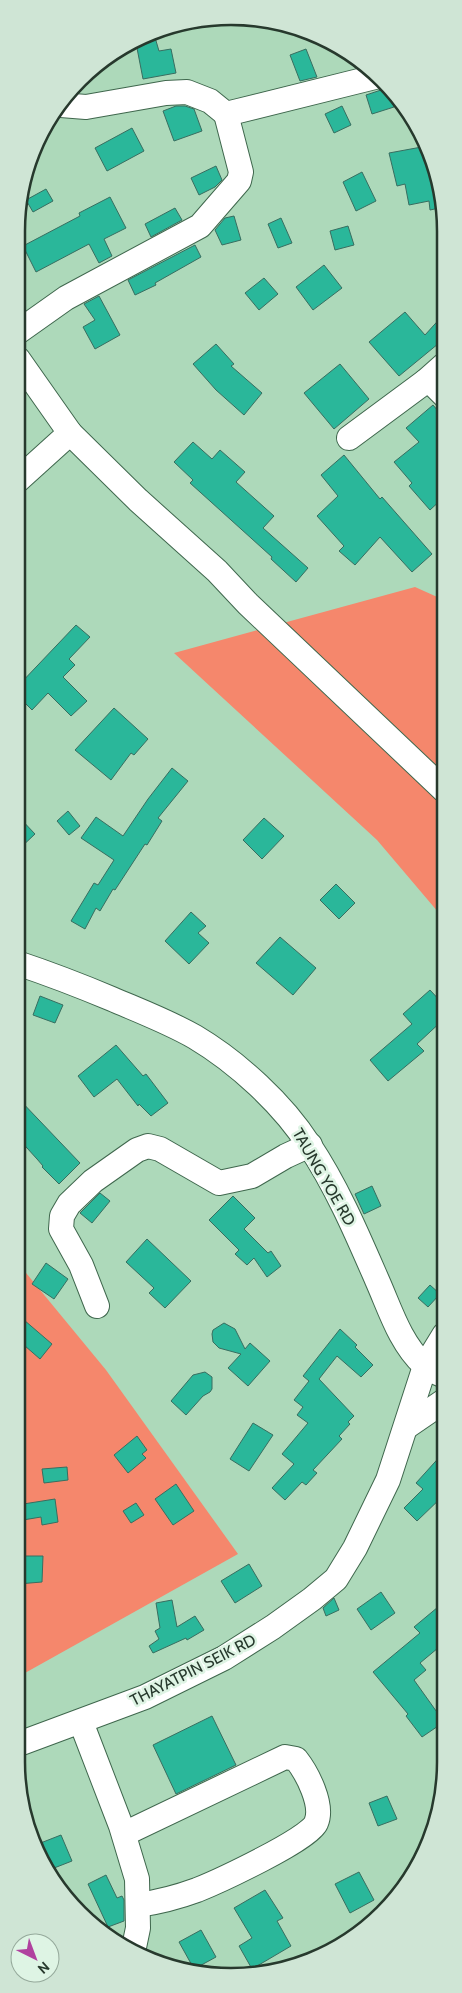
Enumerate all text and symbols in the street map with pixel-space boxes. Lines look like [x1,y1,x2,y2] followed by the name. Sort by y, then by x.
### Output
[288,1125,360,1229] street label: TAUNG YOE RD
[127,1630,259,1710] street label: THAYATPIN SEIK RD
[10,1933,60,1983] north arrow
[34,1958,53,1978] text: N

